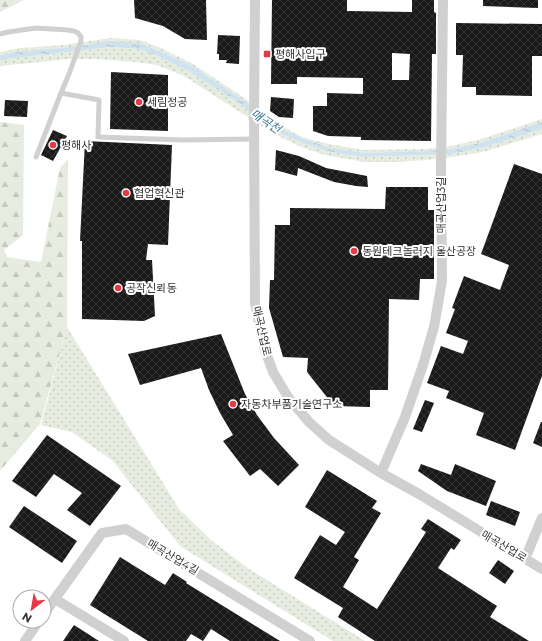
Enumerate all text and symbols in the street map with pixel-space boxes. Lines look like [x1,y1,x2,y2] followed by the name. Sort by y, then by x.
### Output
[275,47,326,61] place label: 평해사입구
[262,49,272,59] marker: 평해사입구
[147,95,187,109] place label: 세림정공
[134,97,144,107] marker: 세림정공
[248,106,286,138] water label: 매곡천
[61,138,91,152] place label: 평해사
[48,140,58,150] marker: 평해사
[434,177,448,233] street label: 매곡산업3길
[134,186,185,200] place label: 협업혁신관
[121,188,131,198] marker: 협업혁신관
[362,244,476,258] place label: 동원테크놀러지 울산공장
[349,246,359,256] marker: 동원테크놀러지 울산공장
[126,281,177,295] place label: 공작신뢰동
[113,283,123,293] marker: 공작신뢰동
[249,305,275,357] street label: 매곡산업로
[241,397,342,411] place label: 자동차부품기술연구소
[228,399,238,409] marker: 자동차부품기술연구소
[479,527,529,565] street label: 매곡산업로
[145,536,201,578] street label: 매곡산업4길
[12,589,52,629] north arrow
[19,609,34,626] text: N

